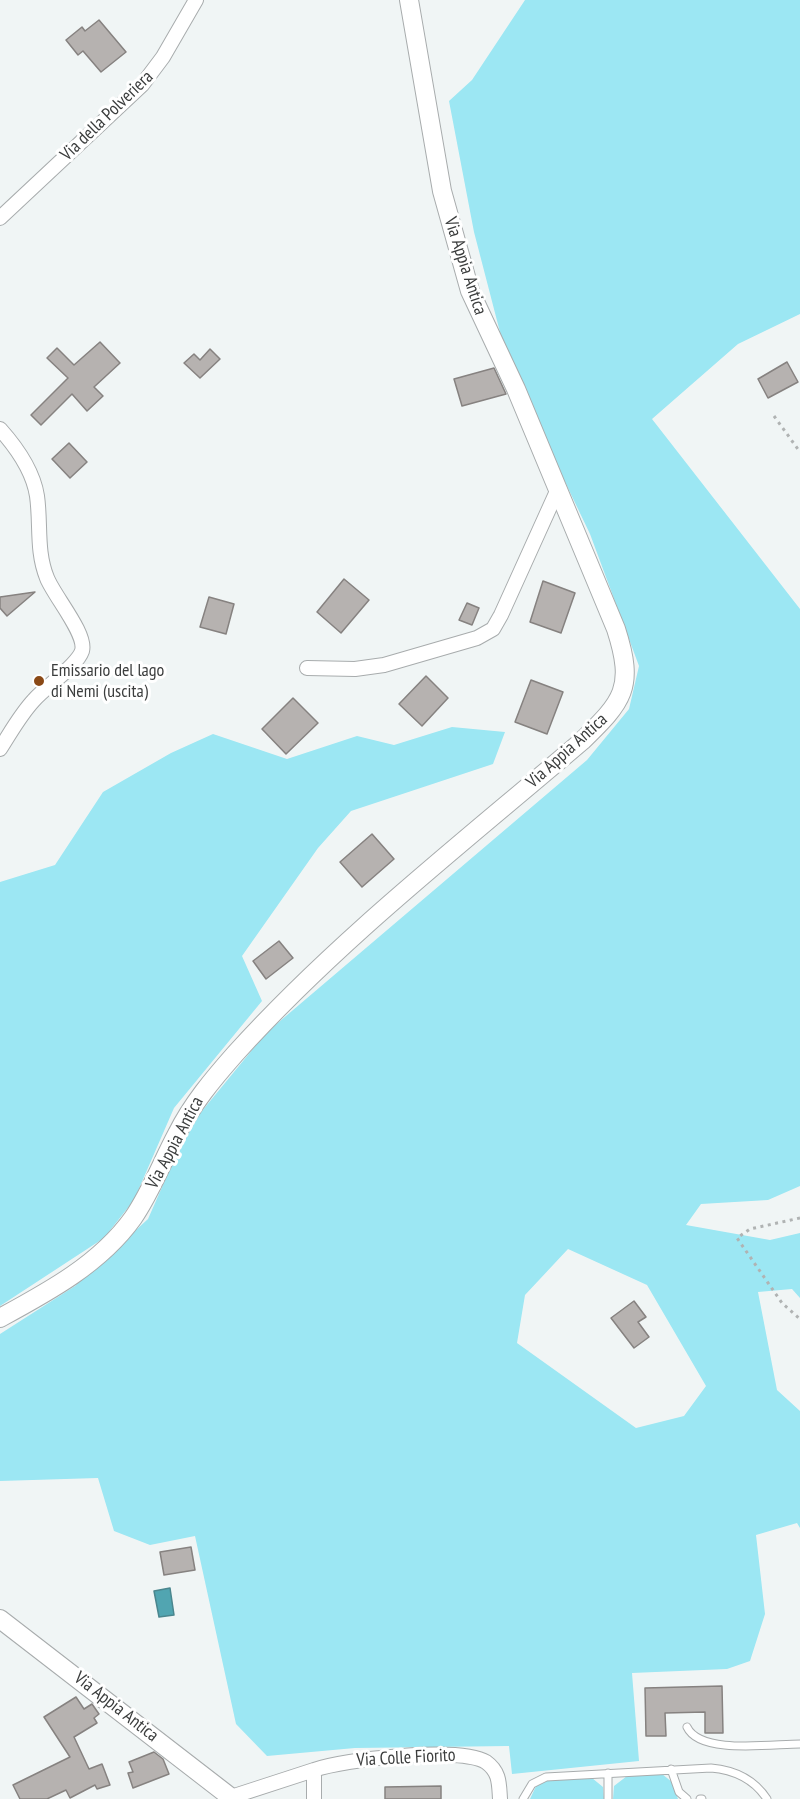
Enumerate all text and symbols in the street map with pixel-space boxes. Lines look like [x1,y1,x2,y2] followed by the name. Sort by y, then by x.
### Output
[56,66,158,166] street label: Via della Polveriera
[439,215,491,317] street label: Via Appia Antica
[51,660,164,702] place label: Emissario del lago di Nemi (uscita)
[32,674,46,688] marker: Emissario del lago di Nemi (uscita)
[522,709,612,793] street label: Via Appia Antica
[142,1093,208,1193] street label: Via Appia Antica
[69,1667,163,1747] street label: Via Appia Antica
[356,1745,456,1771] street label: Via Colle Fiorito

